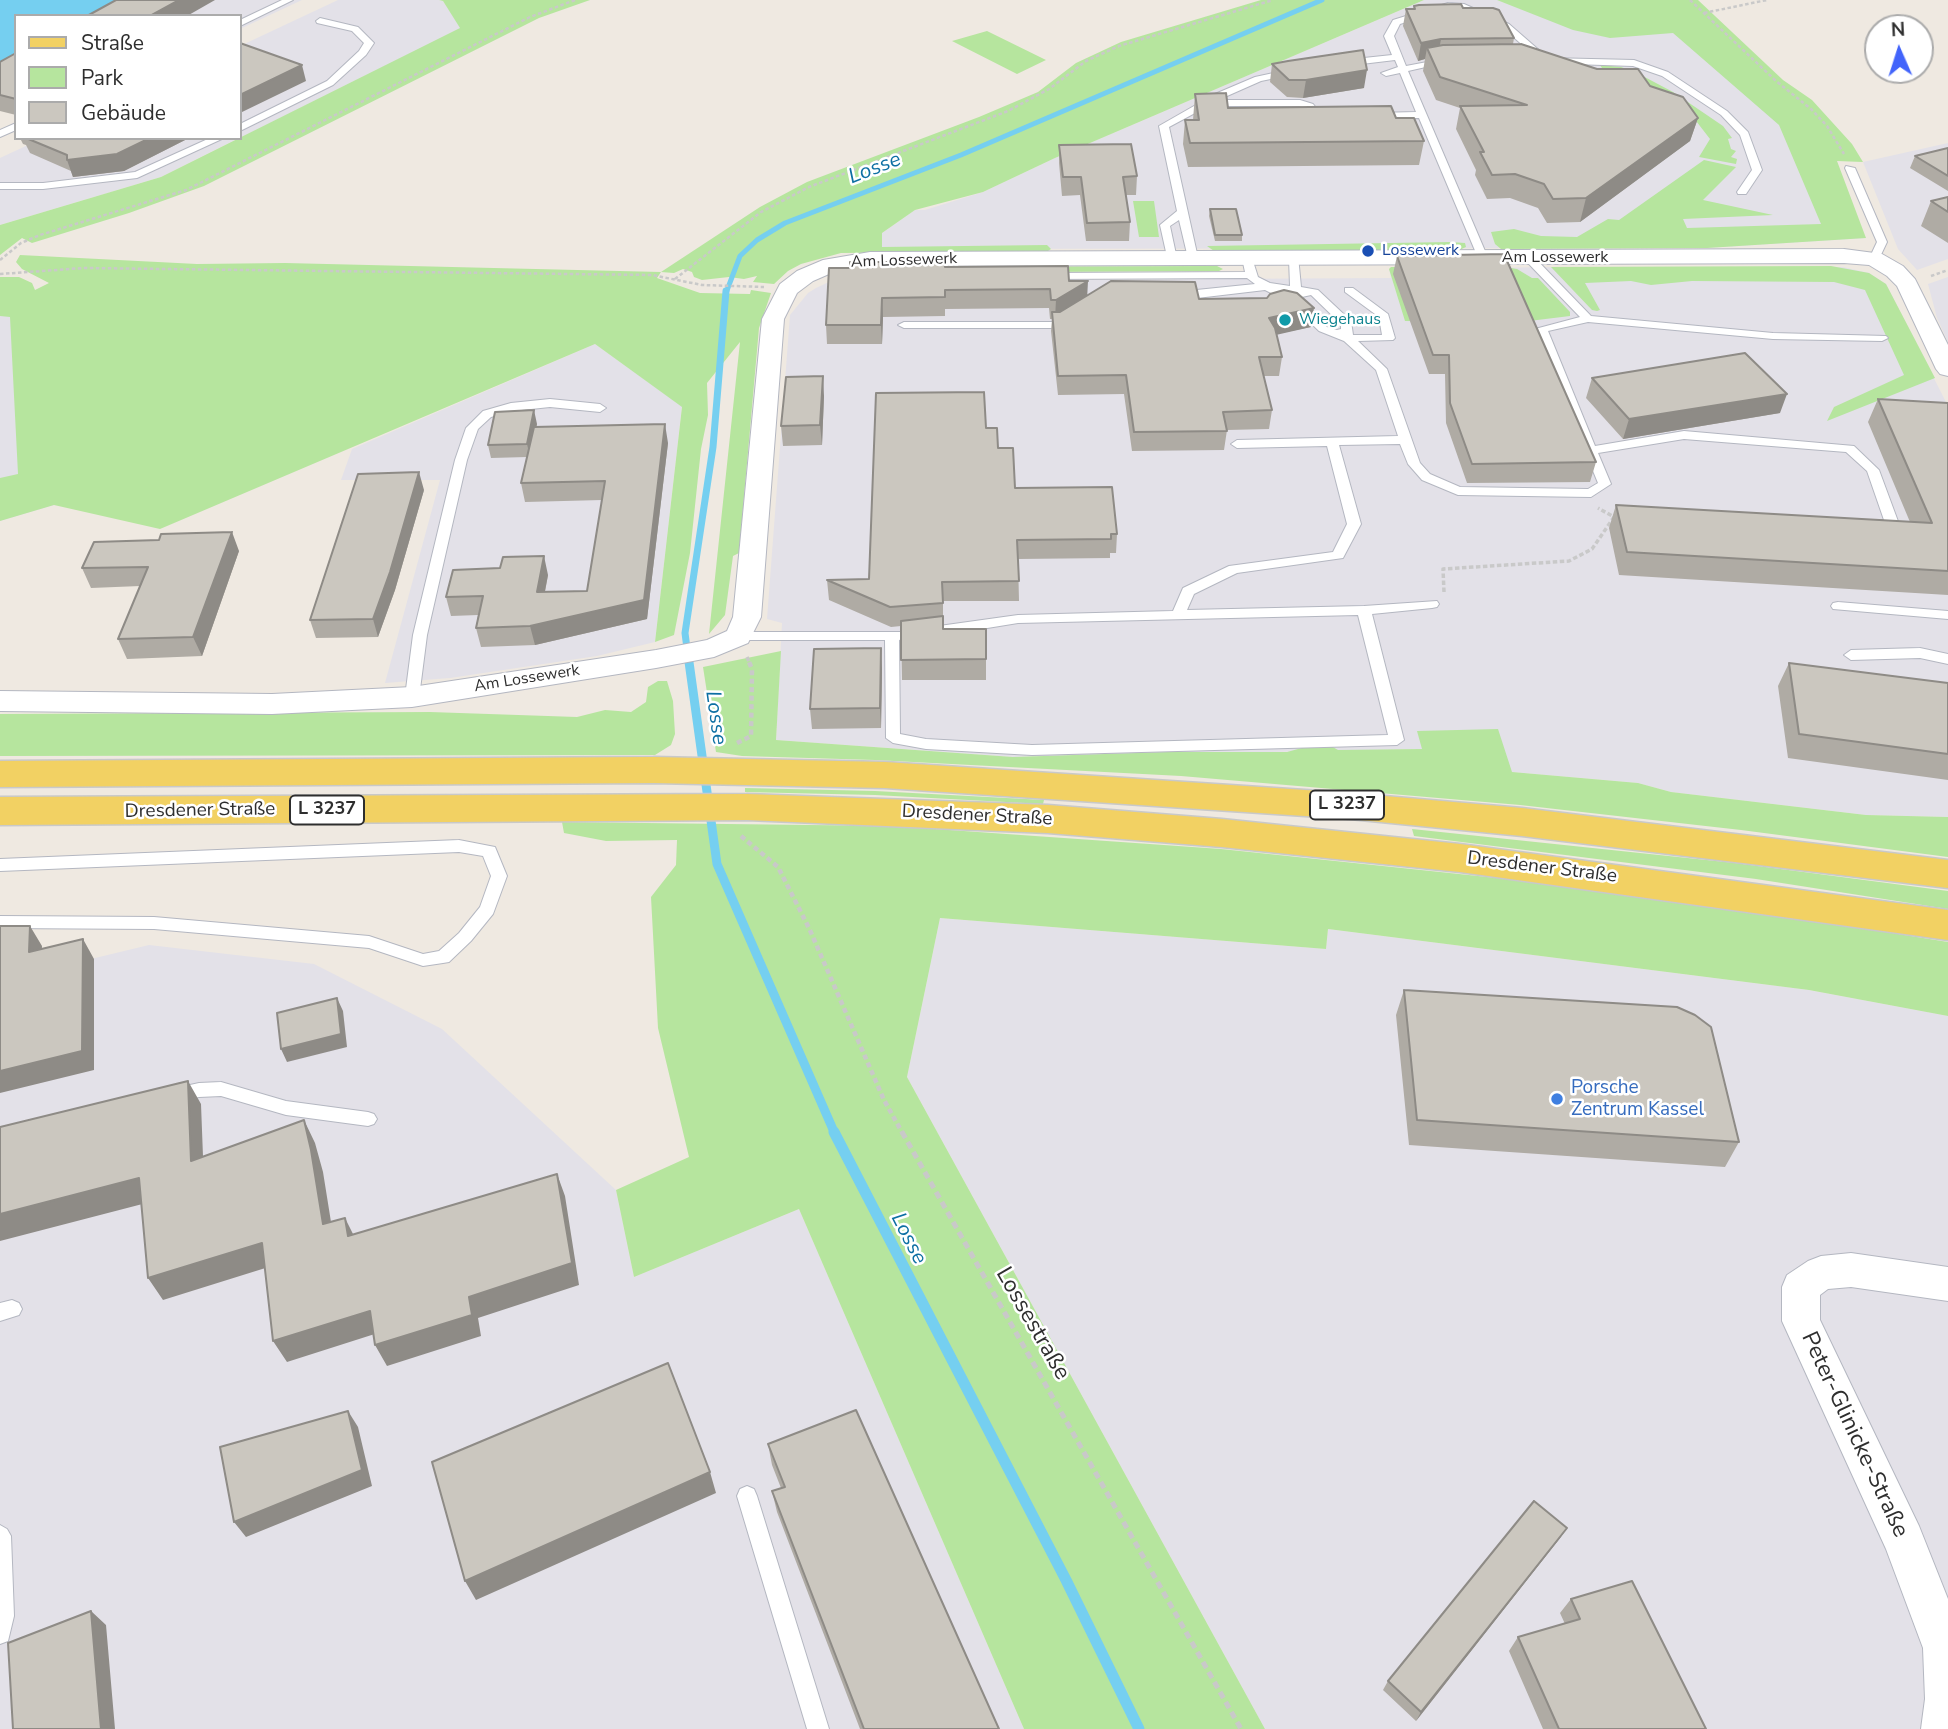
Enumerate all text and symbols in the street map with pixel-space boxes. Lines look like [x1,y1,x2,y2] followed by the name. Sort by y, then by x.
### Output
[14,14,242,140] legend
[1864,14,1934,84] north arrow
[1890,17,1906,43] text: N
[81,29,144,57] text: Straße
[81,64,123,92] text: Park
[81,99,166,127] text: Gebäude
[845,147,905,191] water label: Losse
[1382,241,1459,261] place label: Lossewerk
[1360,243,1376,259] marker: Lossewerk
[1502,248,1608,268] street label: Am Lossewerk
[851,250,957,272] street label: Am Lossewerk
[1299,310,1381,330] place label: Wiegehaus
[1277,312,1293,328] marker: Wiegehaus
[473,661,581,697] street label: Am Lossewerk
[699,689,731,747] water label: Losse
[1310,790,1384,820] road number: L 3237
[290,796,364,824] road number: L 3237
[124,798,276,824] street label: Dresdener Straße
[901,801,1053,831] street label: Dresdener Straße
[1466,848,1618,888] street label: Dresdener Straße
[1571,1077,1704,1121] place label: Porsche Zentrum Kassel
[1549,1091,1565,1107] marker: Porsche Zentrum Kassel
[884,1209,932,1269] water label: Losse
[989,1263,1075,1385] street label: Lossestraße
[1794,1328,1914,1542] street label: Peter-Glinicke-Straße

